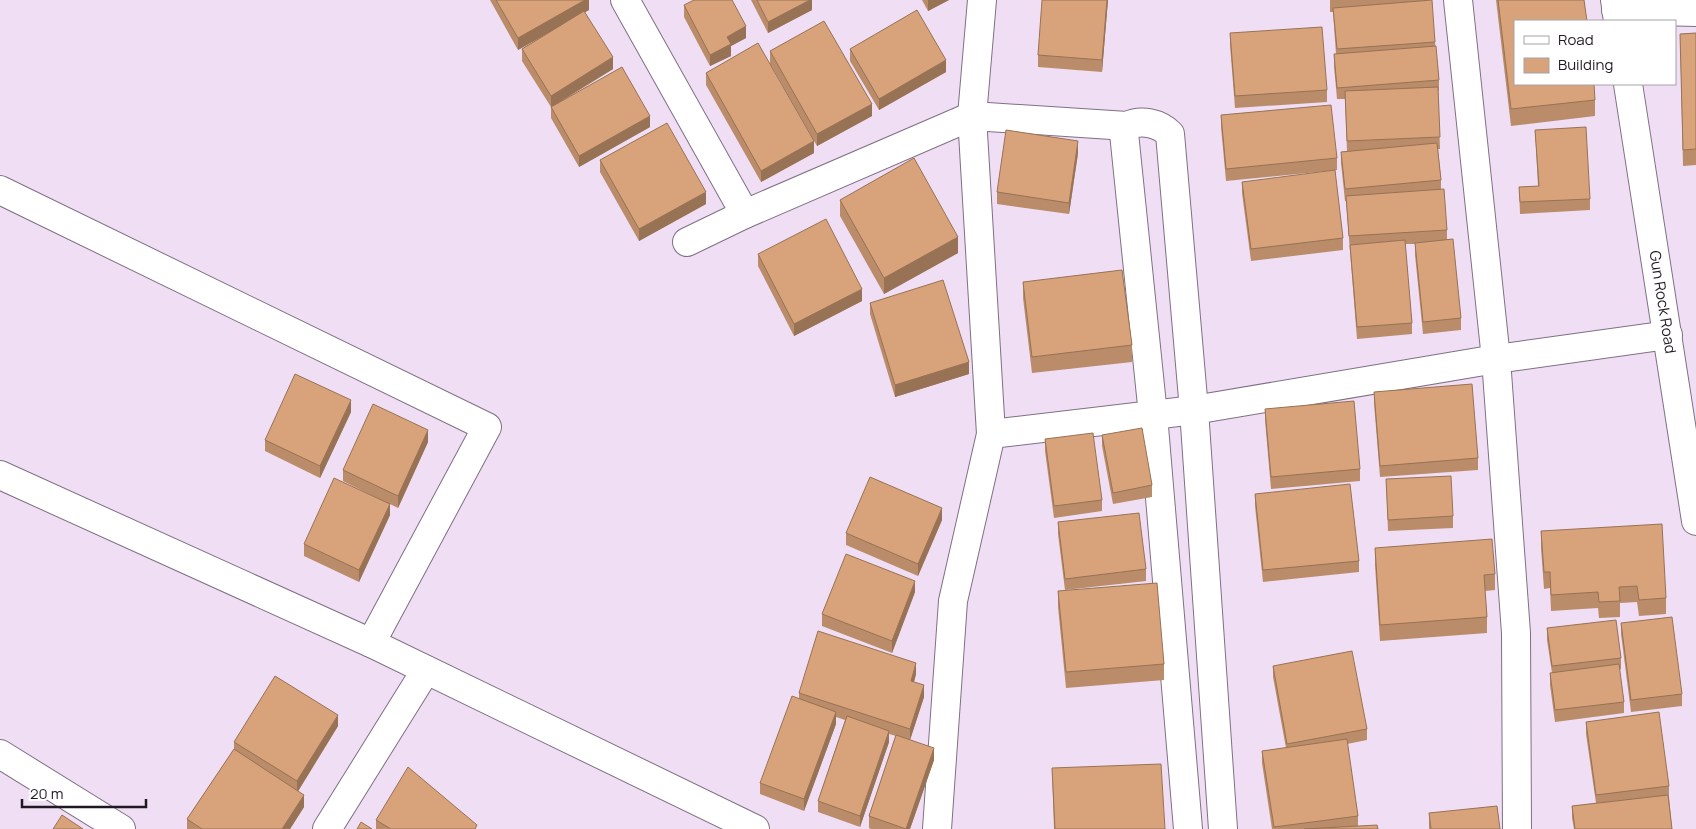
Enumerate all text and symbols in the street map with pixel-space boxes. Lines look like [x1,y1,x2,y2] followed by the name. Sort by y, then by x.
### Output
[1514,20,1676,85] legend
[1558,29,1594,50] text: Road
[1558,54,1613,75] text: Building
[1644,249,1682,355] street label: Gun Rock Road
[22,776,146,808] scale bar
[30,783,63,804] text: 20 m

